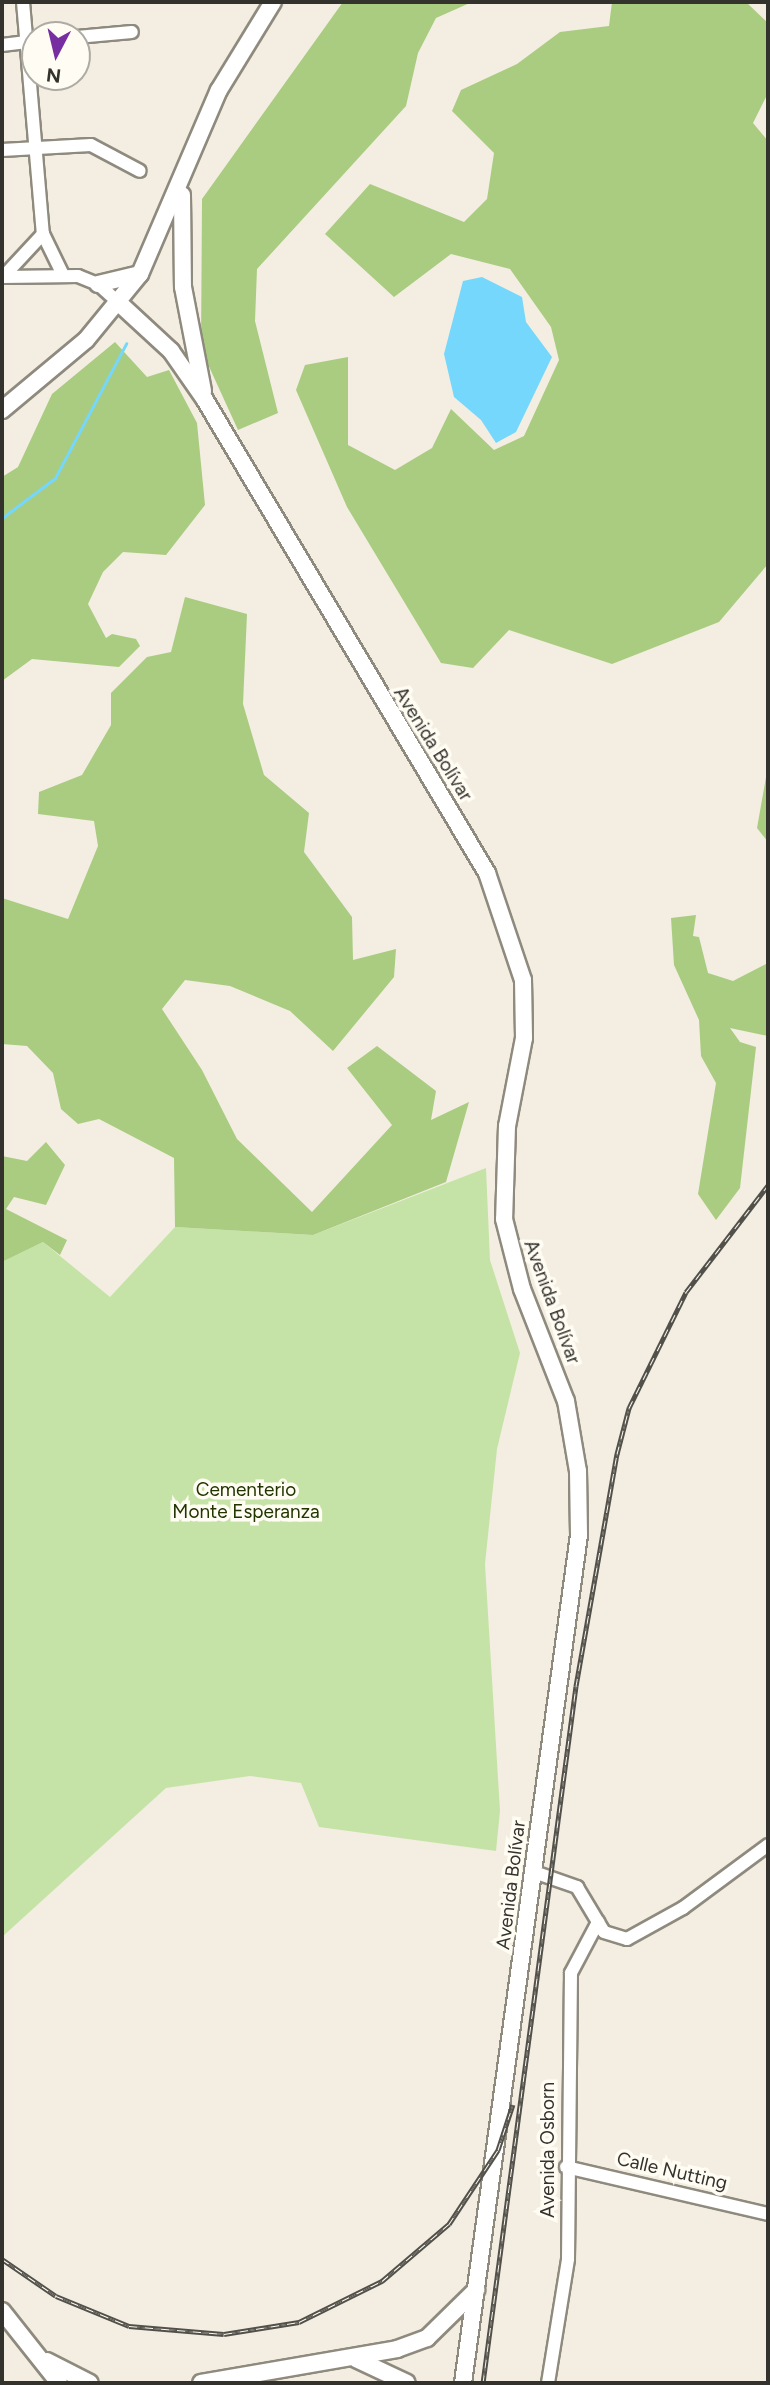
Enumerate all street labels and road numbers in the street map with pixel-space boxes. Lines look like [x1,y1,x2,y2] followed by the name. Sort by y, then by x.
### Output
[389,683,477,805] street label: Avenida Bolívar
[519,1237,585,1367] street label: Avenida Bolívar
[492,1819,530,1951] street label: Avenida Bolívar
[537,2082,559,2218] street label: Avenida Osborn
[615,2147,729,2195] street label: Calle Nutting

